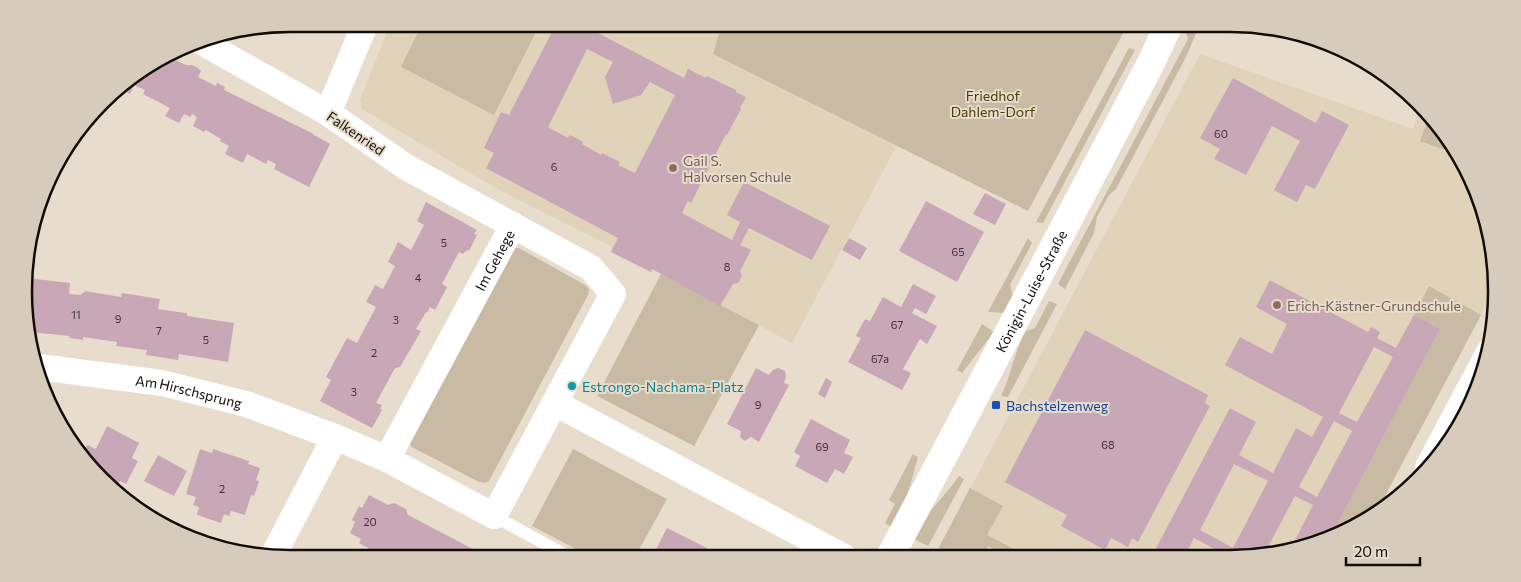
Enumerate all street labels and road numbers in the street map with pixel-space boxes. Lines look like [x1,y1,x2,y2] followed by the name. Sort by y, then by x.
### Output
[324,108,388,158] street label: Falkenried
[471,227,517,293] street label: Im Gehege
[991,227,1070,355] street label: Königin-Luise-Straße
[135,371,245,411] street label: Am Hirschsprung

